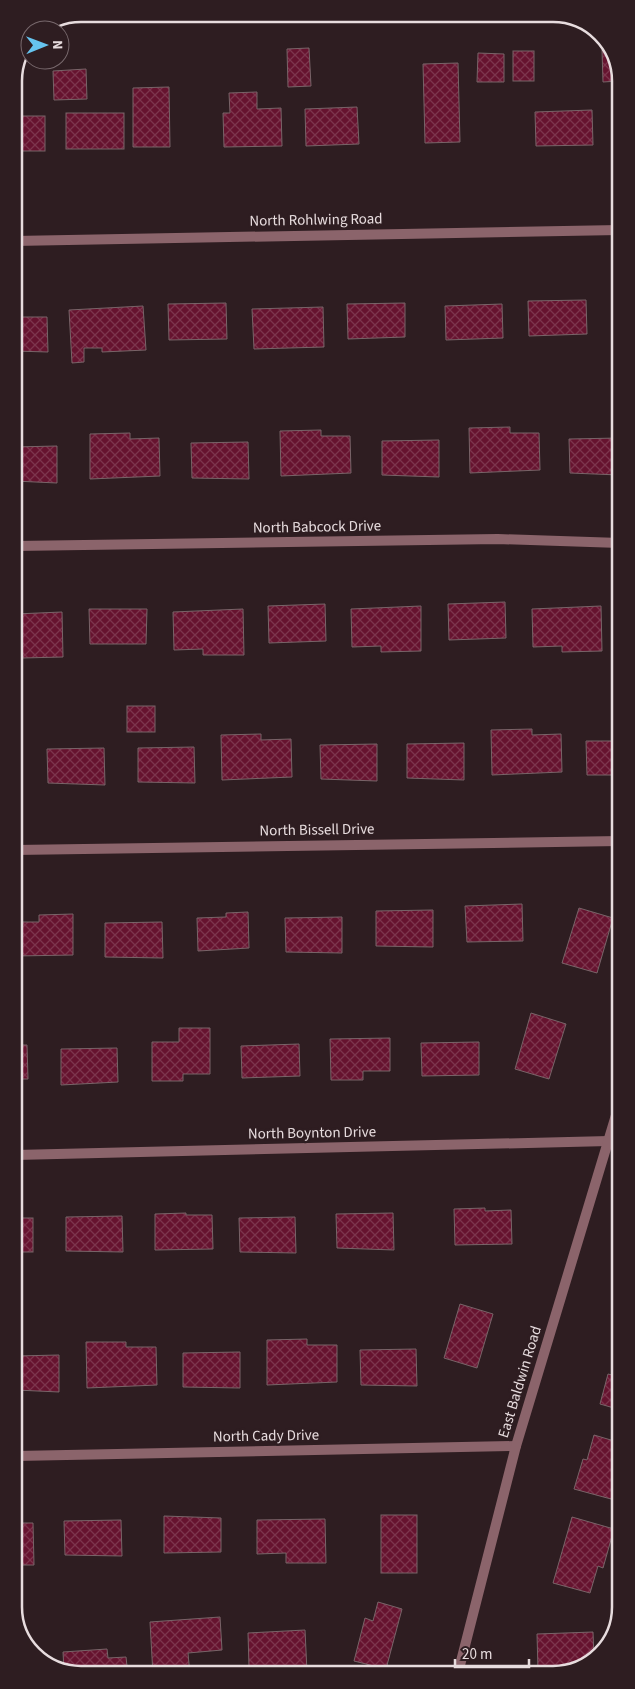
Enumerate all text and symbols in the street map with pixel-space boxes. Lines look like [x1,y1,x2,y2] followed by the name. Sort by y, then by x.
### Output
[20,20,70,70] north arrow
[47,40,67,50] text: N
[249,208,383,232] street label: North Rohlwing Road
[253,515,381,539] street label: North Babcock Drive
[259,818,375,842] street label: North Bissell Drive
[248,1121,376,1145] street label: North Boynton Drive
[493,1323,547,1441] street label: East Baldwin Road
[213,1425,319,1447] street label: North Cady Drive
[455,1636,529,1668] scale bar
[462,1644,492,1665] text: 20 m

